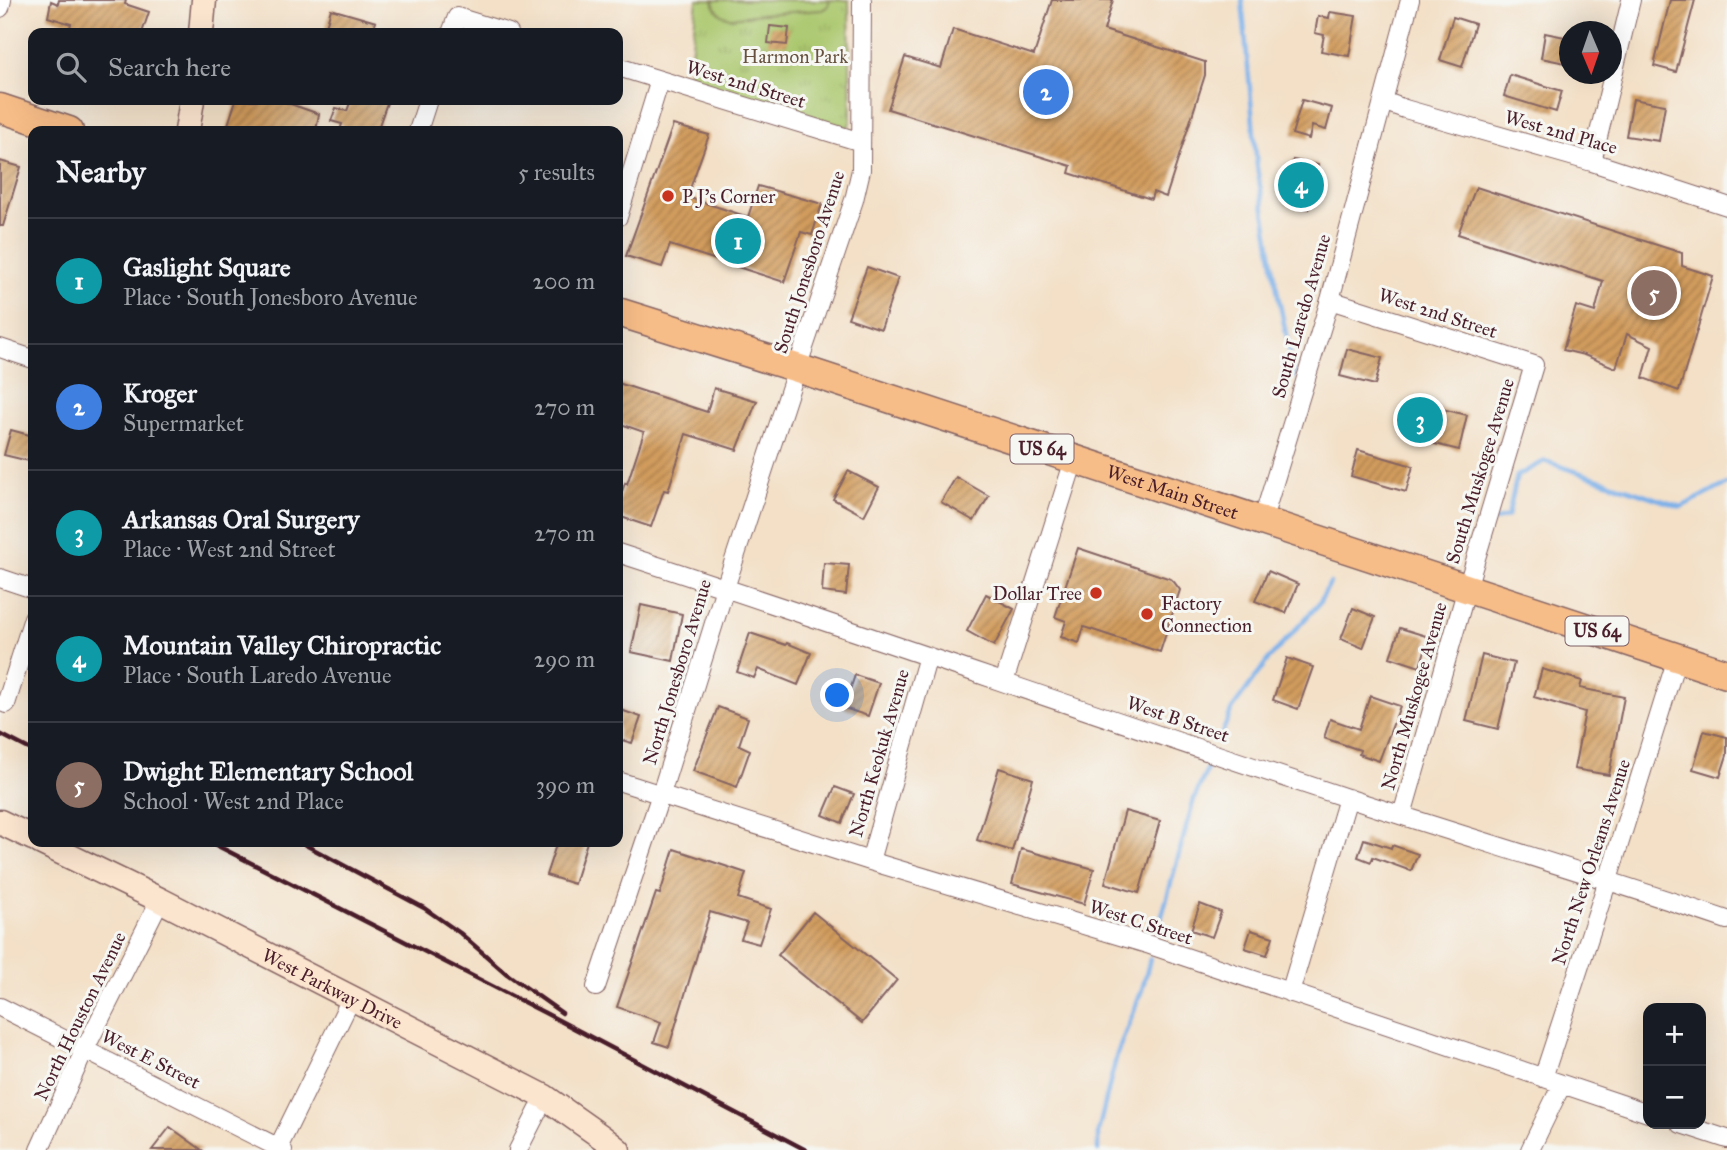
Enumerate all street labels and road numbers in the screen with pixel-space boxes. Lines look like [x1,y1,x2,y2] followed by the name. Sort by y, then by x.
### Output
[684,55,809,113] street label: West 2nd Street
[1502,105,1620,159] street label: West 2nd Place
[769,168,850,357] street label: South Jonesboro Avenue
[1267,231,1335,401] street label: South Laredo Avenue
[1376,283,1500,343] street label: West 2nd Street
[1441,375,1520,567] street label: South Muskogee Avenue
[1010,434,1074,463] road number: US 64
[1104,459,1242,524] street label: West Main Street
[638,576,717,768] street label: North Jonesboro Avenue
[1376,599,1453,793] street label: North Muskogee Avenue
[1566,616,1628,646] road number: US 64
[844,666,914,840] street label: North Keokuk Avenue
[1124,691,1232,747] street label: West B Street
[1547,756,1635,968] street label: North New Orleans Avenue
[1086,895,1196,950] street label: West C Street
[29,928,131,1104] street label: North Houston Avenue
[258,943,407,1034] street label: West Parkway Drive
[98,1024,204,1094] street label: West E Street

